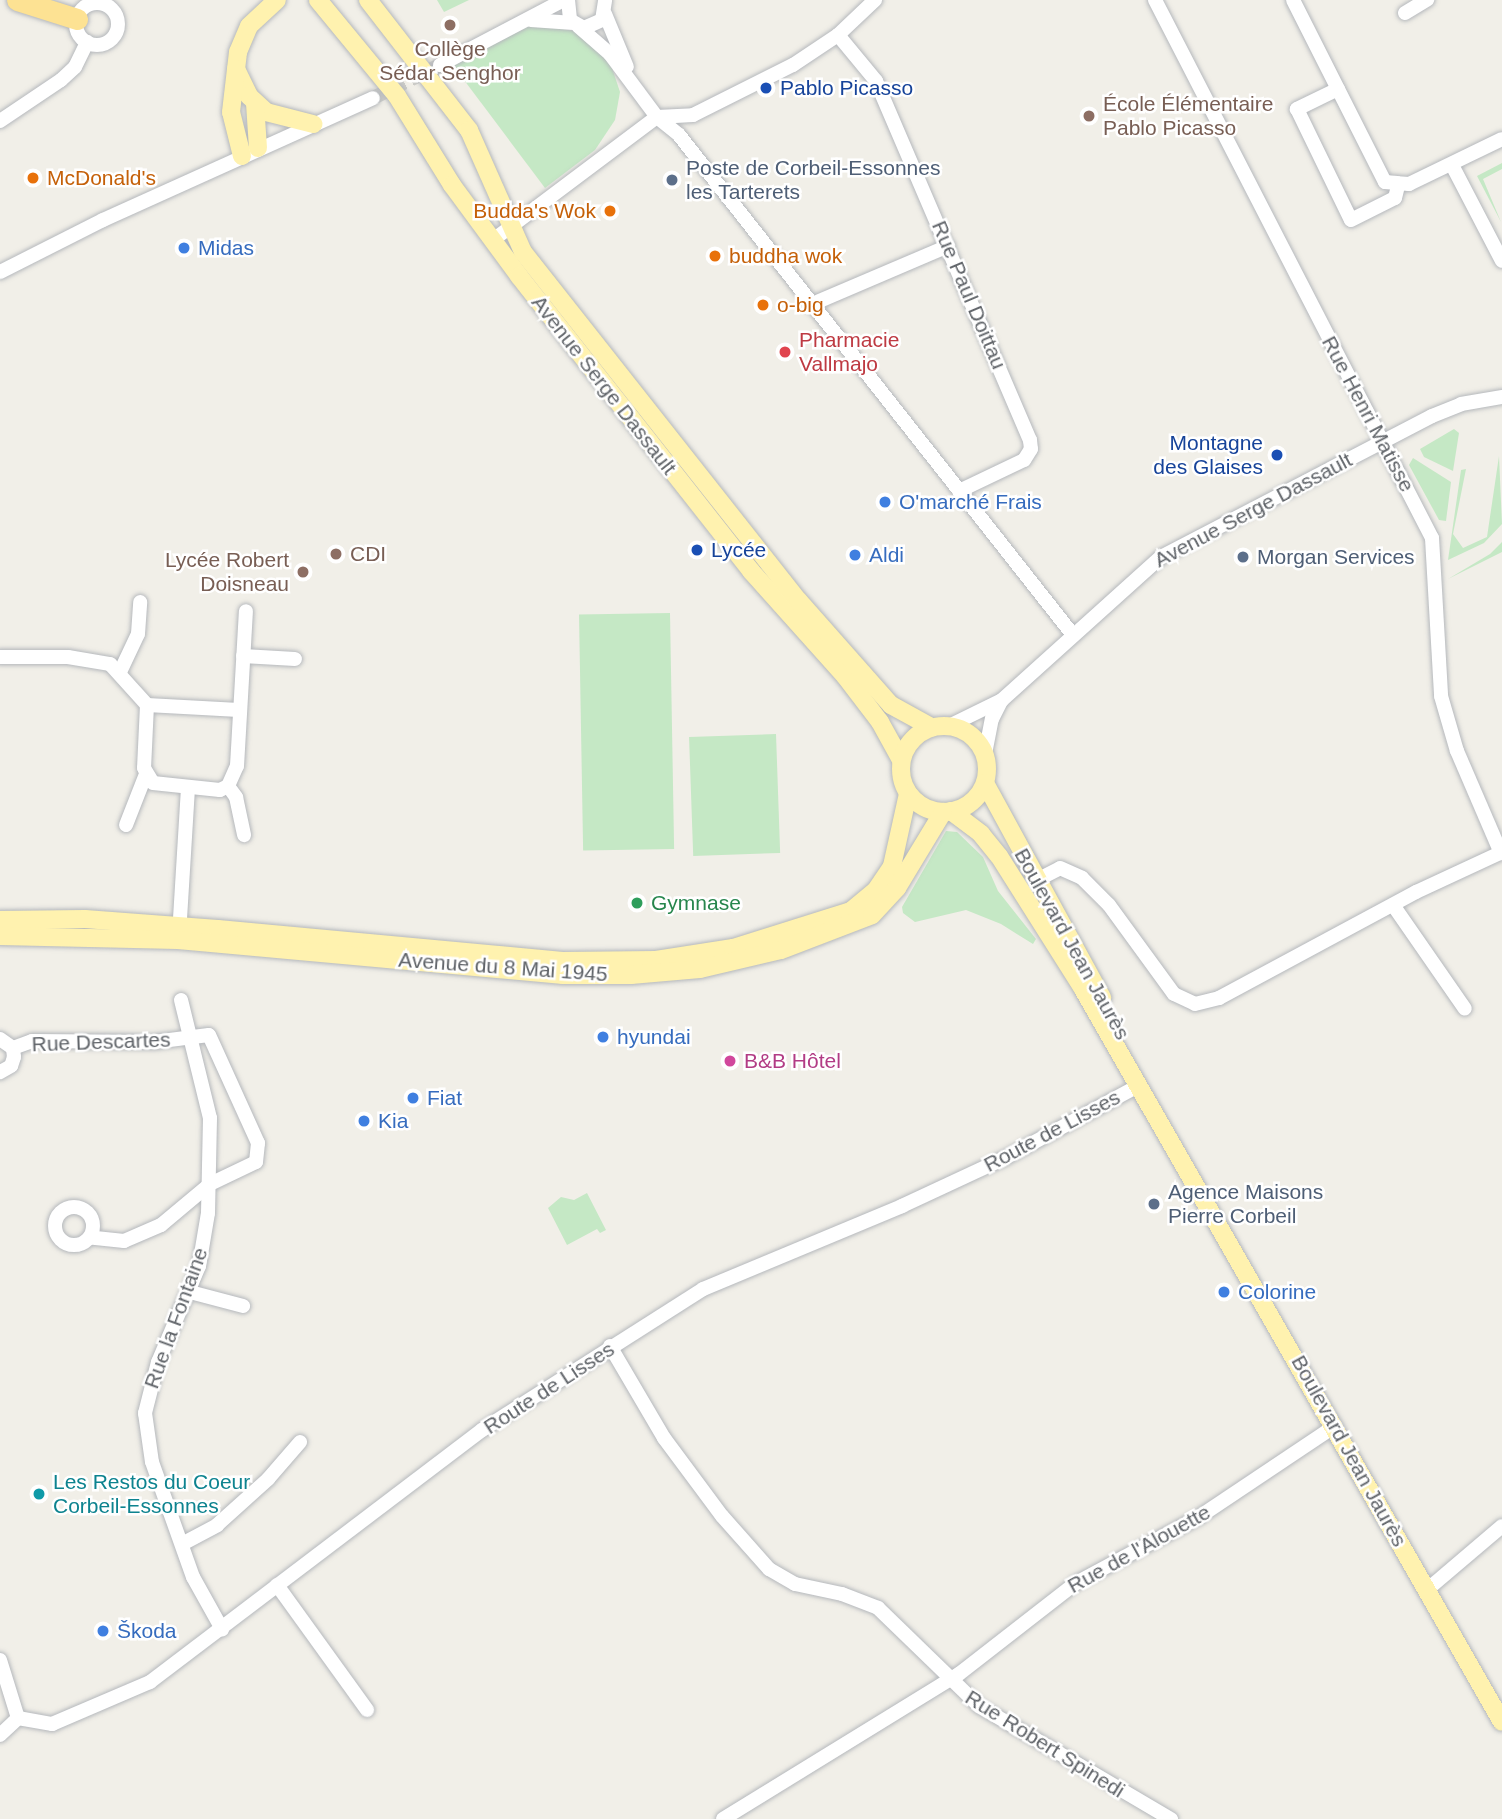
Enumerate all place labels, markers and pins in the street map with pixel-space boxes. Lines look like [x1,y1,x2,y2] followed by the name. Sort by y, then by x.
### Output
[442,17,458,33] marker: Collège Sédar Senghor
[379,36,521,86] place label: Collège Sédar Senghor
[780,75,913,101] place label: Pablo Picasso
[758,80,774,96] marker: Pablo Picasso
[1103,91,1273,141] place label: École Élémentaire Pablo Picasso
[1081,108,1097,124] marker: École Élémentaire Pablo Picasso
[686,155,940,205] place label: Poste de Corbeil-Essonnes les Tarterets
[47,165,156,191] place label: McDonald's
[25,170,41,186] marker: McDonald's
[664,172,680,188] marker: Poste de Corbeil-Essonnes les Tarterets
[473,198,596,224] place label: Budda's Wok
[602,203,618,219] marker: Budda's Wok
[198,235,254,261] place label: Midas
[176,240,192,256] marker: Midas
[729,243,842,269] place label: buddha wok
[707,248,723,264] marker: buddha wok
[777,292,824,318] place label: o-big
[755,297,771,313] marker: o-big
[799,327,899,377] place label: Pharmacie Vallmajo
[777,344,793,360] marker: Pharmacie Vallmajo
[1153,430,1263,480] place label: Montagne des Glaises
[1269,447,1285,463] marker: Montagne des Glaises
[899,489,1042,515] place label: O'marché Frais
[877,494,893,510] marker: O'marché Frais
[711,537,766,563] place label: Lycée
[350,541,386,567] place label: CDI
[689,542,705,558] marker: Lycée
[869,542,904,568] place label: Aldi
[1257,544,1415,570] place label: Morgan Services
[328,546,344,562] marker: CDI
[165,547,289,597] place label: Lycée Robert Doisneau
[847,547,863,563] marker: Aldi
[1235,549,1251,565] marker: Morgan Services
[295,564,311,580] marker: Lycée Robert Doisneau
[651,890,741,916] place label: Gymnase
[629,895,645,911] marker: Gymnase
[617,1024,691,1050] place label: hyundai
[595,1029,611,1045] marker: hyundai
[744,1048,841,1074] place label: B&B Hôtel
[722,1053,738,1069] marker: B&B Hôtel
[427,1085,462,1111] place label: Fiat
[405,1090,421,1106] marker: Fiat
[378,1108,408,1134] place label: Kia
[356,1113,372,1129] marker: Kia
[1168,1179,1323,1229] place label: Agence Maisons Pierre Corbeil
[1146,1196,1162,1212] marker: Agence Maisons Pierre Corbeil
[1238,1279,1316,1305] place label: Colorine
[1216,1284,1232,1300] marker: Colorine
[53,1469,250,1519] place label: Les Restos du Coeur Corbeil-Essonnes
[31,1486,47,1502] marker: Les Restos du Coeur Corbeil-Essonnes
[117,1618,177,1644] place label: Škoda
[95,1623,111,1639] marker: Škoda

